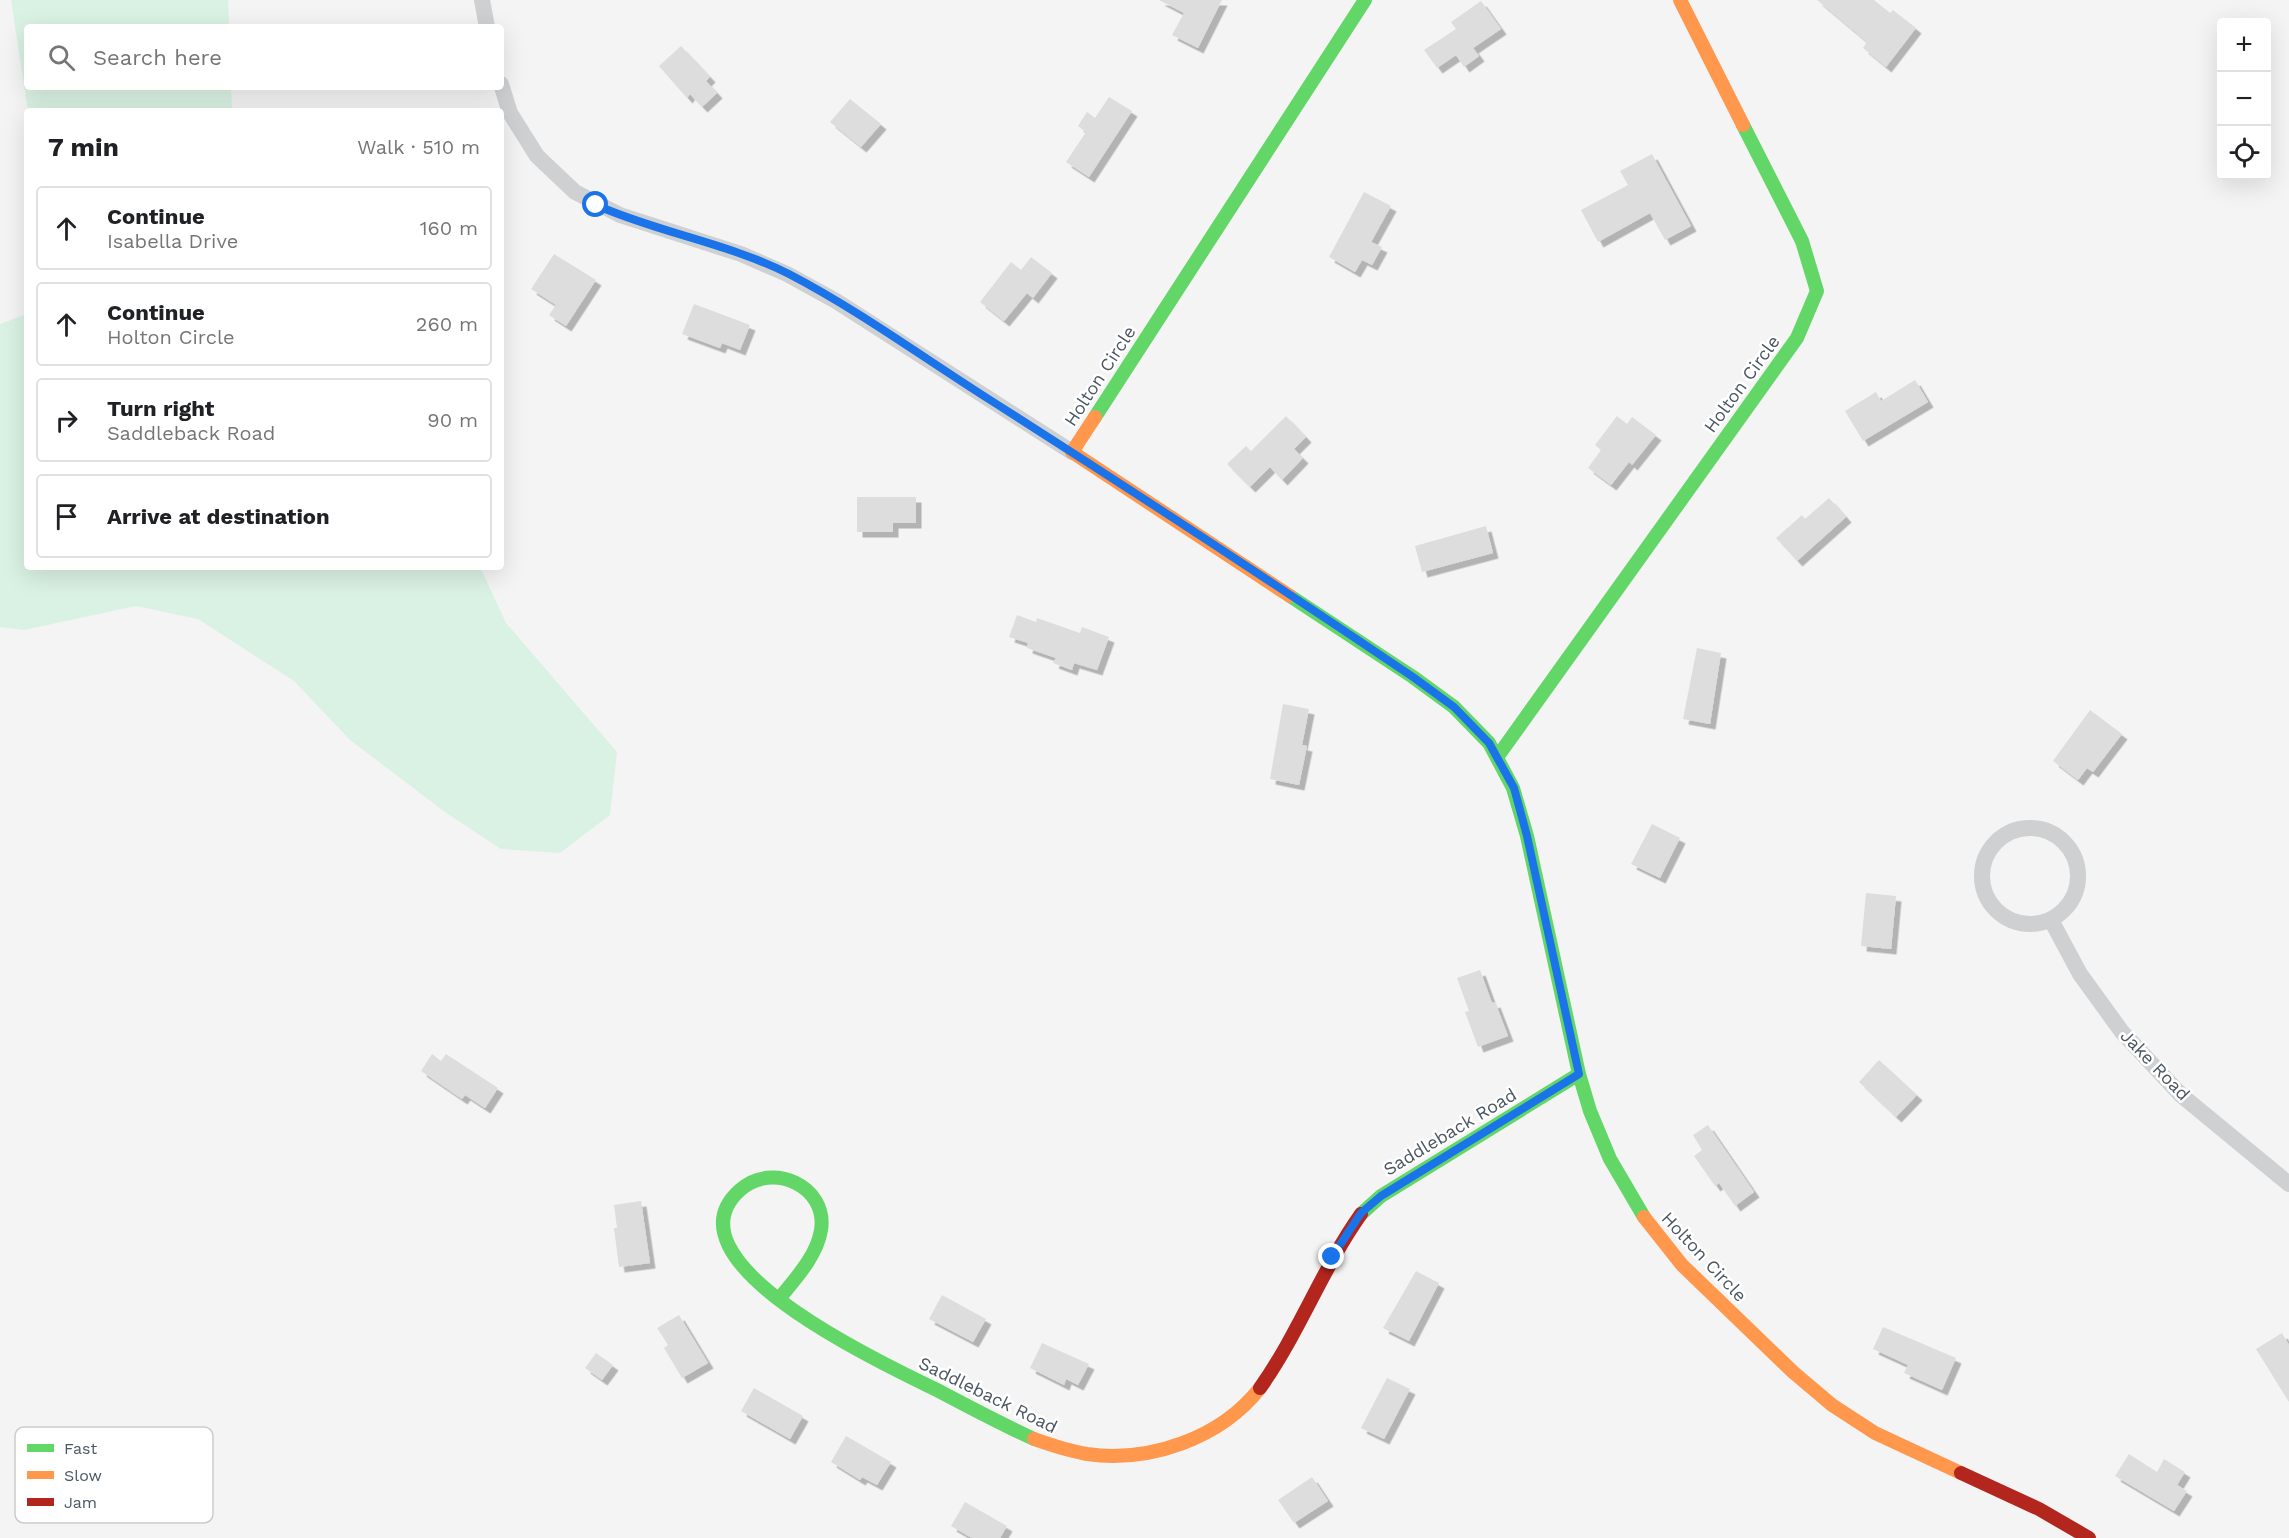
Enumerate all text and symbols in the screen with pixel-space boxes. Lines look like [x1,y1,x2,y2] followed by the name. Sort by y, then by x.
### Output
[2217,18,2271,180] map controls
[2217,18,2271,72] button: +
[24,24,504,90] search box
[45,41,78,74] icon: search
[93,45,222,70] text: Search here
[2217,72,2271,126] button: −
[2217,126,2271,180] button: locate
[48,132,119,162] text: 7 min
[357,135,480,159] text: Walk · 510 m
[582,191,608,217] route start
[107,204,205,229] text: Continue
[50,212,83,245] icon: ahead
[420,216,478,240] text: 160 m
[107,229,238,253] text: Isabella Drive
[107,300,205,325] text: Continue
[50,308,83,341] icon: ahead
[416,312,478,336] text: 260 m
[1060,322,1140,430] street label: Holton Circle
[107,325,235,349] text: Holton Circle
[1699,331,1784,436] street label: Holton Circle
[107,396,214,421] text: Turn right
[50,404,83,437] icon: right
[427,408,478,432] text: 90 m
[107,421,275,445] text: Saddleback Road
[50,500,83,533] icon: arrive
[107,504,330,529] text: Arrive at destination
[2116,1025,2194,1104] street label: Jake Road
[1379,1084,1520,1180] street label: Saddleback Road
[1658,1208,1751,1306] street label: Holton Circle
[1318,1243,1344,1269] route end
[916,1352,1061,1437] street label: Saddleback Road
[15,1427,213,1523] legend
[64,1439,97,1458] text: Fast
[64,1466,102,1485] text: Slow
[64,1493,97,1512] text: Jam

